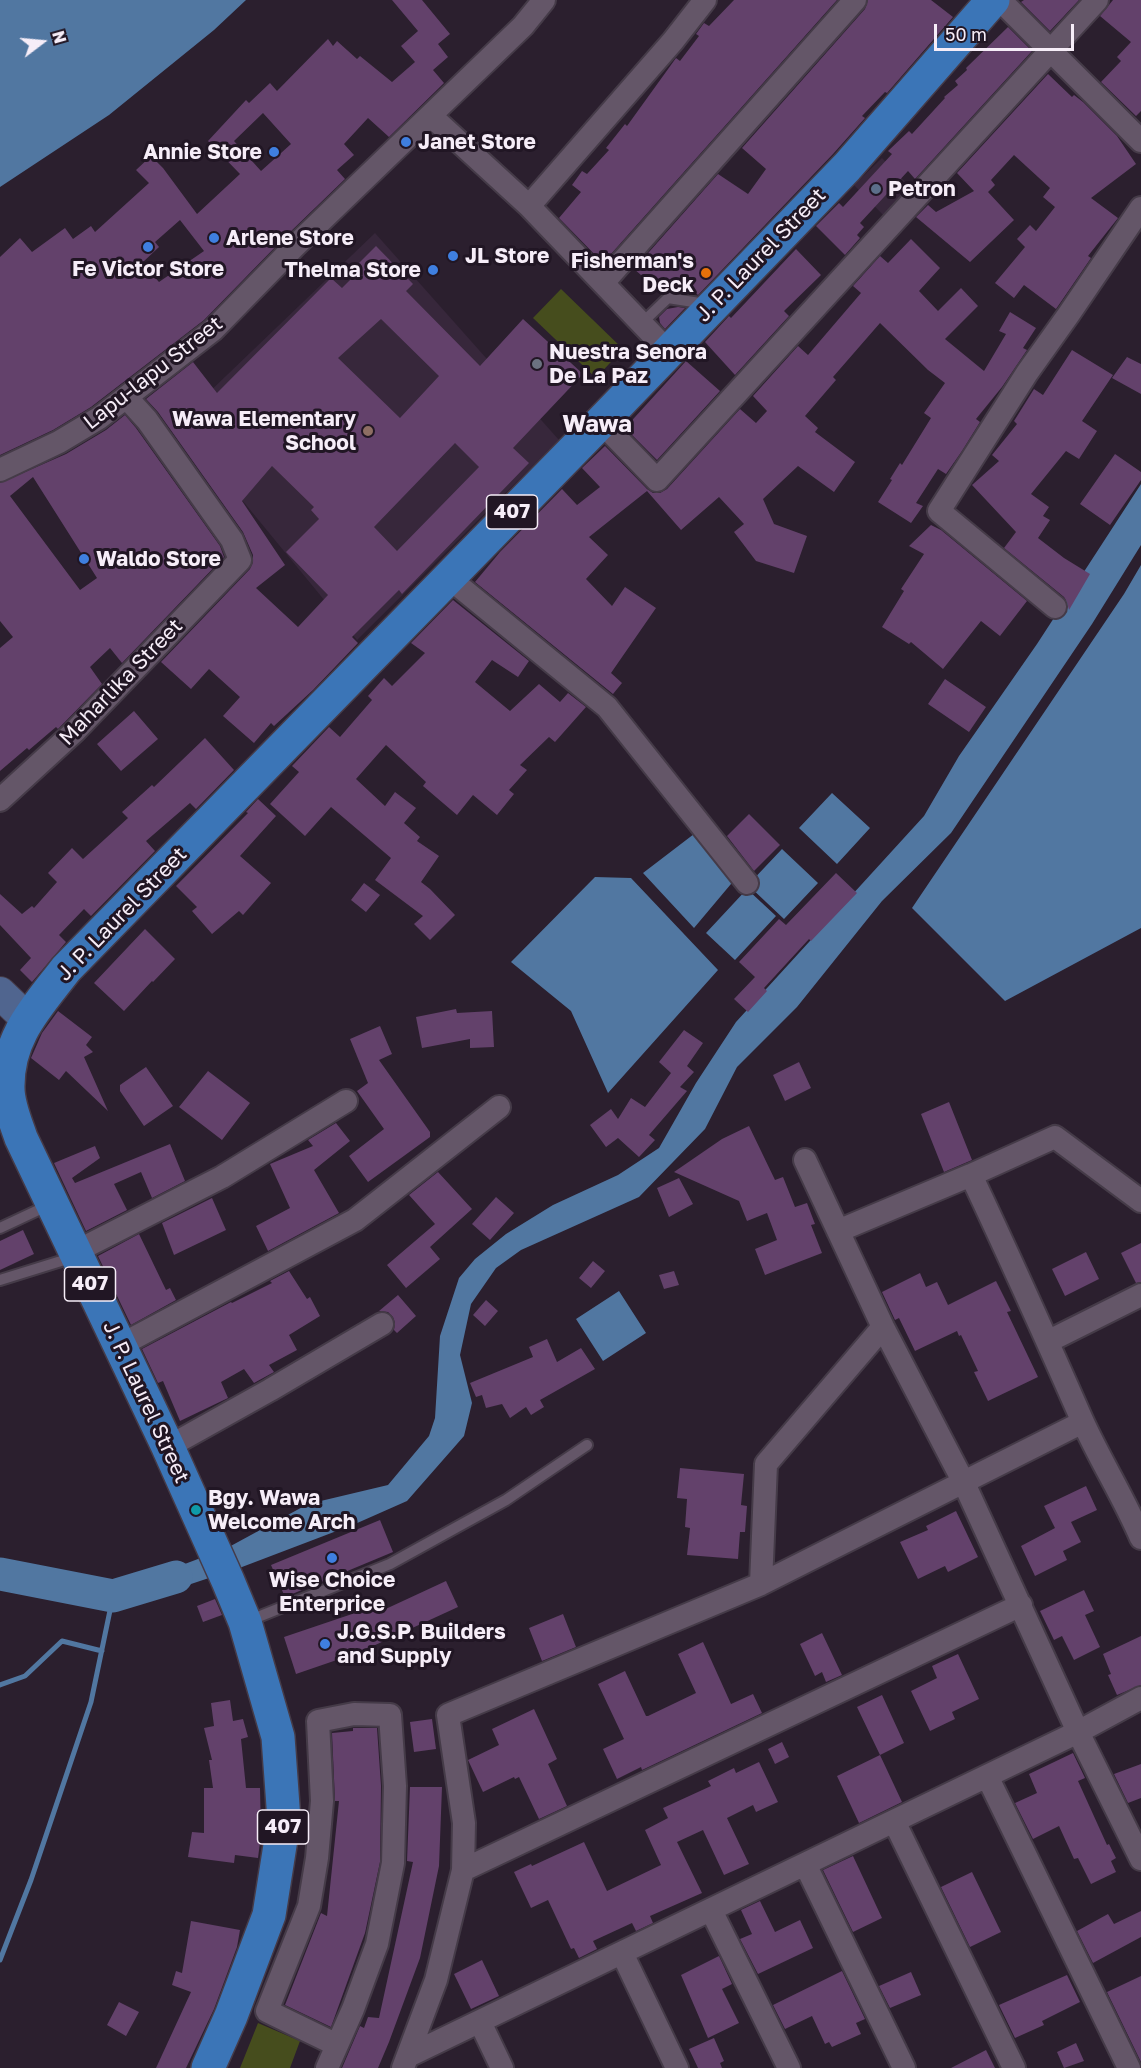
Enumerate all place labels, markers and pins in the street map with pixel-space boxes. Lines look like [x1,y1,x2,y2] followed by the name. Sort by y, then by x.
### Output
[418,129,536,155] place label: Janet Store
[399,135,413,149] marker: Janet Store
[143,139,262,165] place label: Annie Store
[267,145,281,159] marker: Annie Store
[888,176,956,202] place label: Petron
[869,182,883,196] marker: Petron
[226,225,354,251] place label: Arlene Store
[207,231,221,245] marker: Arlene Store
[141,240,155,254] marker: Fe Victor Store
[465,243,549,269] place label: JL Store
[571,248,694,298] place label: Fisherman's Deck
[446,249,460,263] marker: JL Store
[72,256,224,282] place label: Fe Victor Store
[284,257,421,283] place label: Thelma Store
[426,263,440,277] marker: Thelma Store
[699,266,713,280] marker: Fisherman's Deck
[549,339,707,389] place label: Nuestra Senora De La Paz
[530,357,544,371] marker: Nuestra Senora De La Paz
[172,406,356,456] place label: Wawa Elementary School
[361,424,375,438] marker: Wawa Elementary School
[96,546,221,572] place label: Waldo Store
[77,552,91,566] marker: Waldo Store
[208,1485,356,1535] place label: Bgy. Wawa Welcome Arch
[189,1503,203,1517] marker: Bgy. Wawa Welcome Arch
[325,1551,339,1565] marker: Wise Choice Enterprice
[269,1567,395,1617] place label: Wise Choice Enterprice
[337,1619,506,1669] place label: J.G.S.P. Builders and Supply
[318,1637,332,1651] marker: J.G.S.P. Builders and Supply

